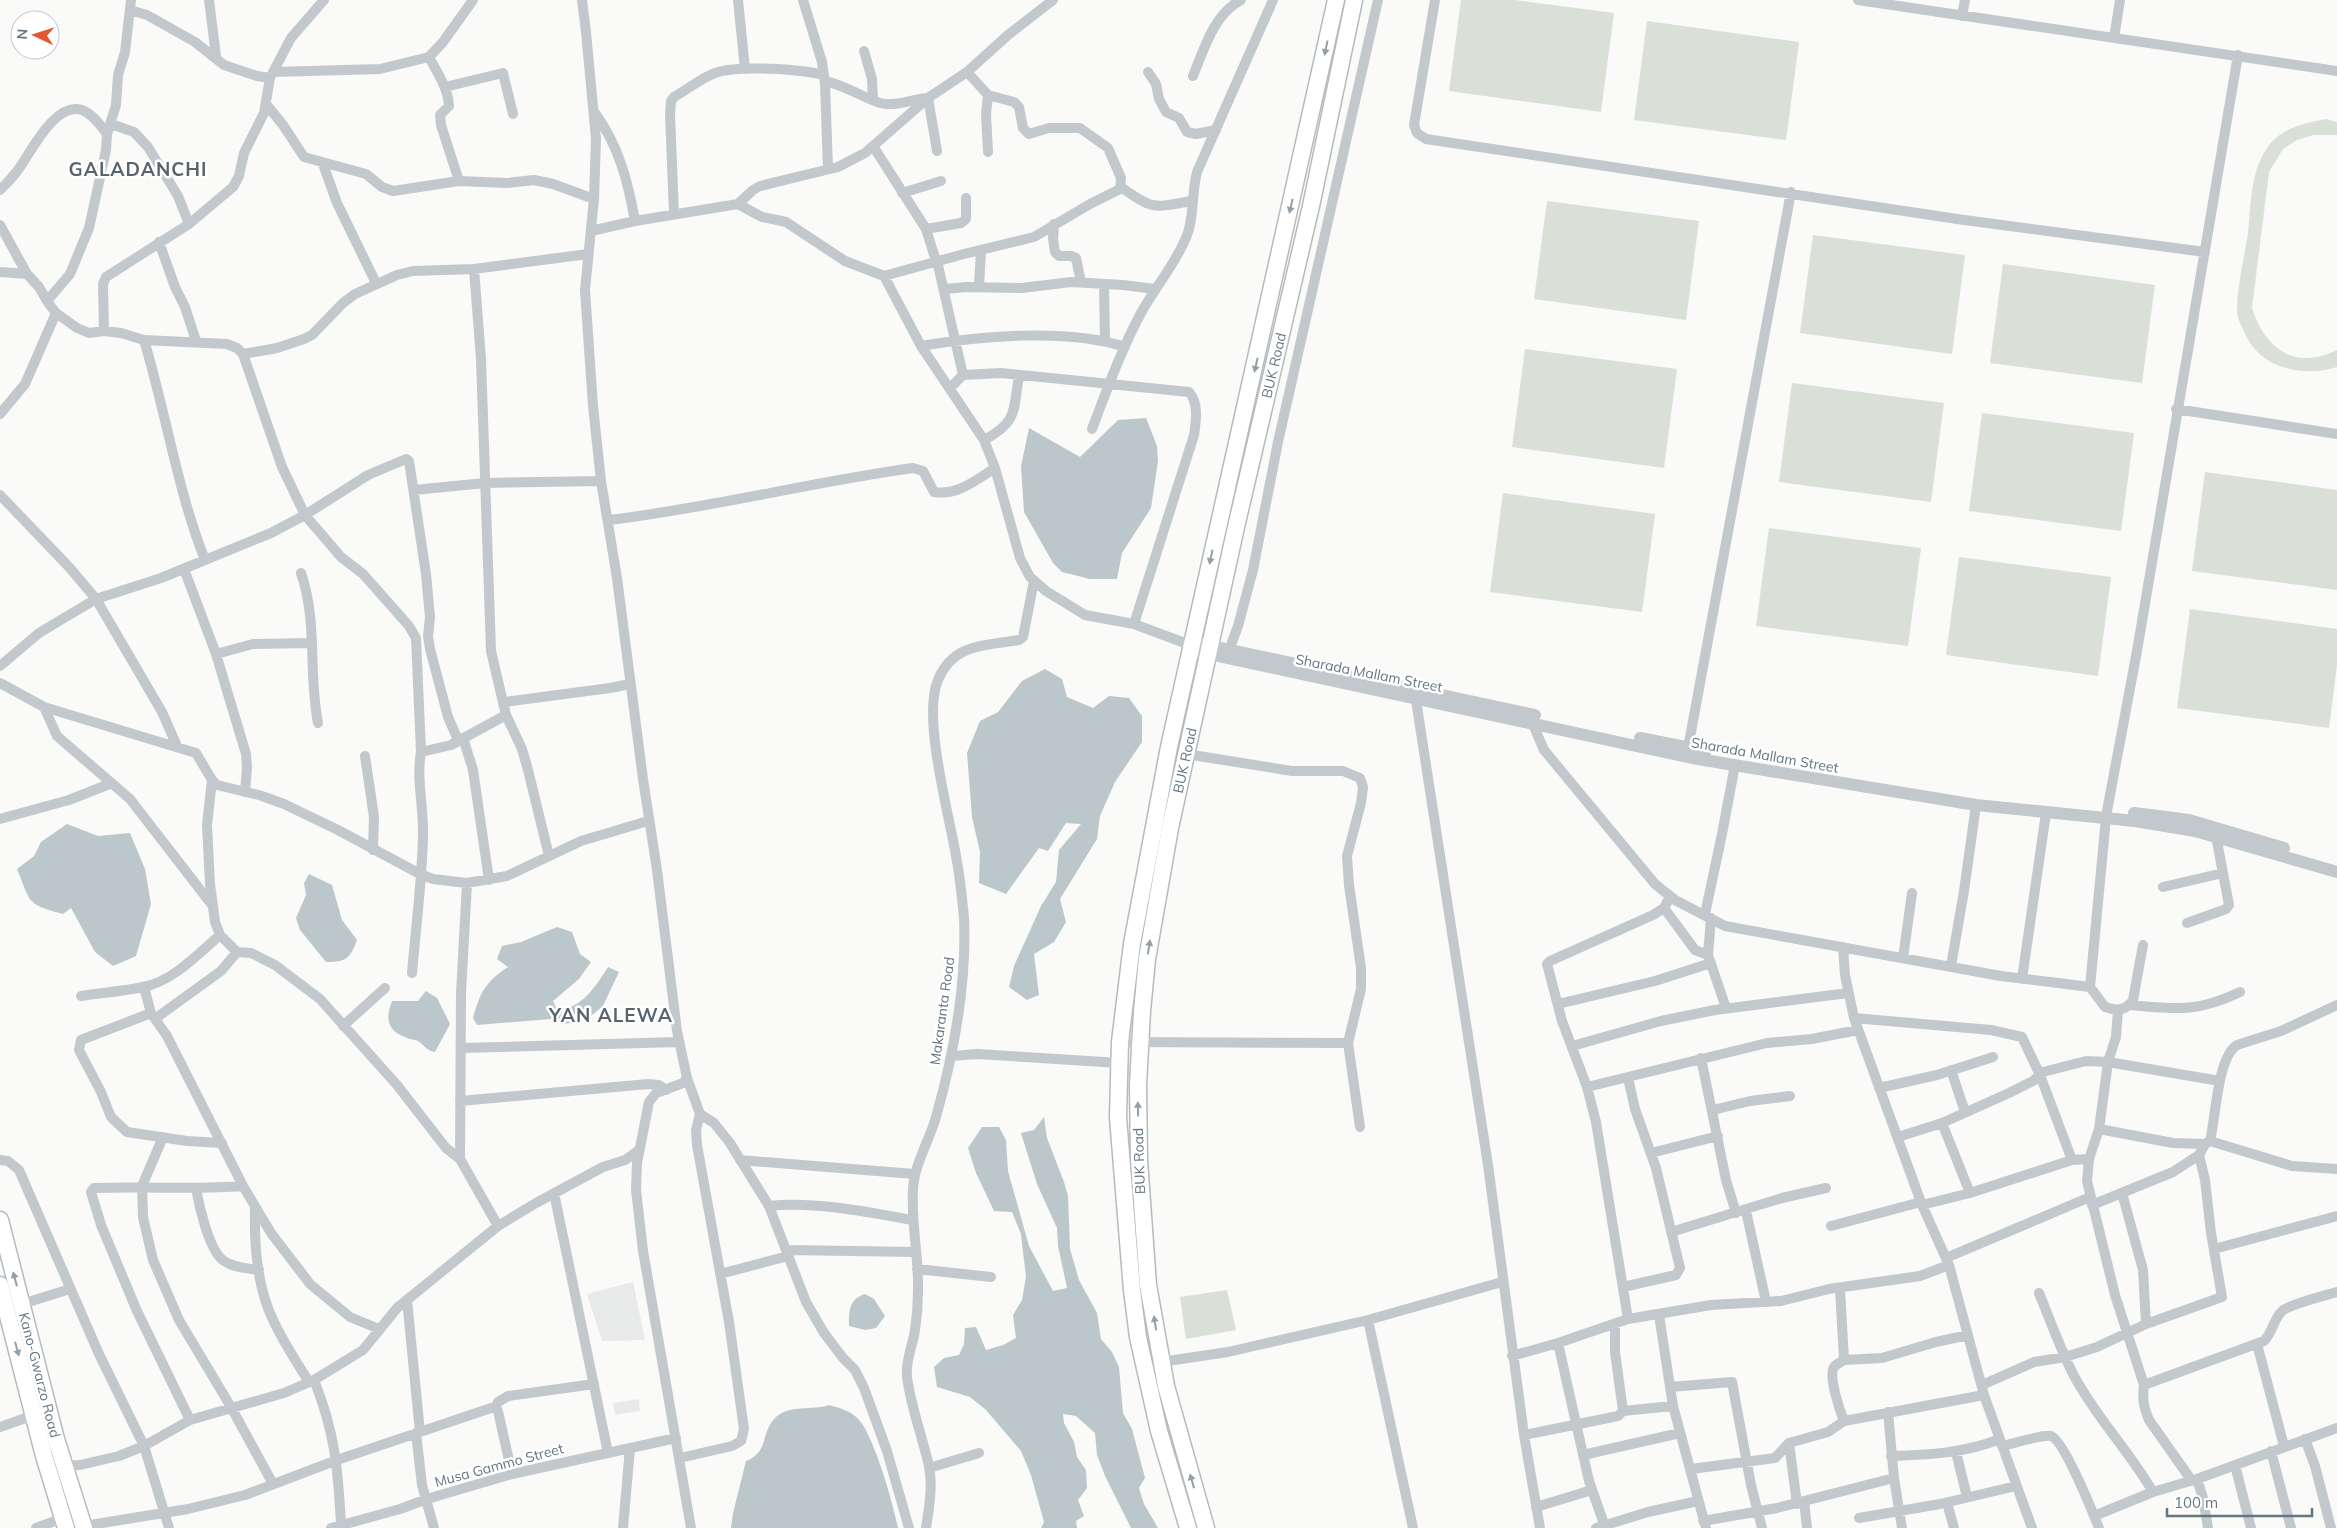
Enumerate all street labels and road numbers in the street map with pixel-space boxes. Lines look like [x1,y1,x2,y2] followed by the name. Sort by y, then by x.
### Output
[1257,331,1290,400] street label: BUK Road
[1294,650,1444,696] street label: Sharada Mallam Street
[1169,726,1201,795] street label: BUK Road
[1690,733,1840,777] street label: Sharada Mallam Street
[926,956,958,1066] street label: Makaranta Road
[1129,1127,1149,1195] street label: BUK Road
[15,1310,64,1440] street label: Kano-Gwarzo Road
[433,1439,565,1491] street label: Musa Gammo Street

